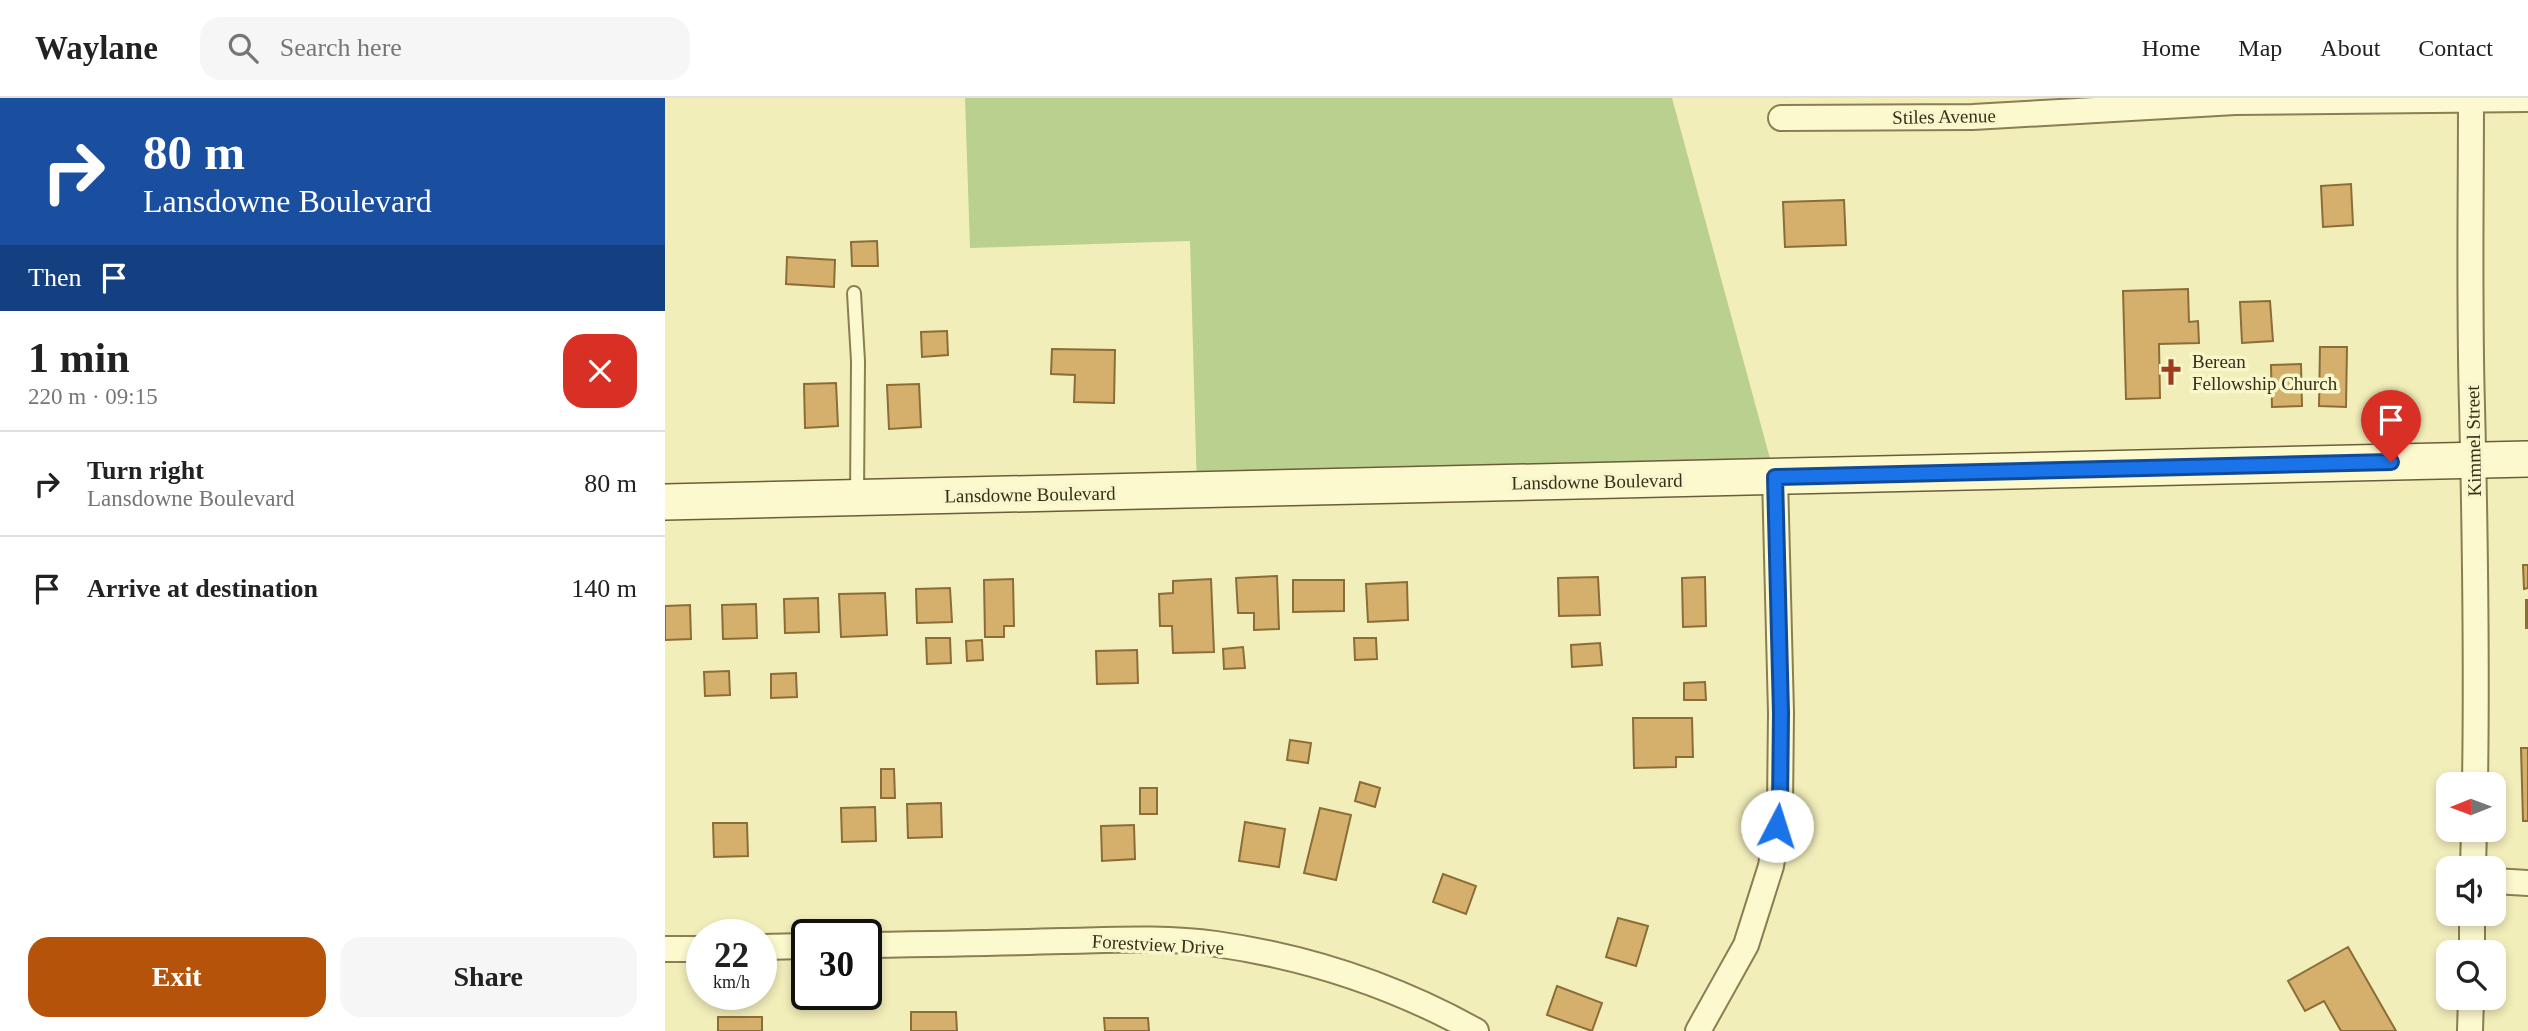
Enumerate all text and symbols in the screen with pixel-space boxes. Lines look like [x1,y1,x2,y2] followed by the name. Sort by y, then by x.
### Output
[200,17,690,80] search box
[224,29,262,67] icon: search
[35,30,158,66] text: Waylane
[280,33,402,62] text: Search here
[2142,35,2200,61] text: Home
[2238,35,2282,61] text: Map
[2320,35,2380,61] text: About
[2418,35,2493,61] text: Contact
[1892,105,1996,128] street label: Stiles Avenue
[143,125,245,180] text: 80 m
[28,126,119,217] icon: right
[143,183,432,219] text: Lansdowne Boulevard
[95,259,133,297] icon: arrive
[28,263,81,292] text: Then
[563,334,637,408] button: close
[28,335,130,381] text: 1 min
[2192,351,2338,394] place label: Berean Fellowship Church
[2156,357,2186,387] church icon: Berean Fellowship Church
[28,384,158,409] text: 220 m · 09:15
[2462,384,2485,497] street label: Kimmel Street
[2361,390,2421,462] pin
[2372,401,2410,439] icon: arrive
[87,456,204,485] text: Turn right
[28,465,66,503] icon: right
[584,469,637,498] text: 80 m
[1511,469,1683,493] street label: Lansdowne Boulevard
[944,482,1116,506] street label: Lansdowne Boulevard
[87,486,295,511] text: Lansdowne Boulevard
[28,570,66,608] icon: arrive
[87,574,318,603] text: Arrive at destination
[571,574,637,603] text: 140 m
[2436,772,2506,842] north arrow
[2436,772,2506,1010] map controls
[1740,789,1814,863] position arrow
[2436,856,2506,926] button: sound
[791,919,882,1010] speed limit sign: 30
[1091,931,1225,958] street label: Forestview Drive
[714,936,749,975] text: 22
[28,937,326,1017] button: Exit
[340,937,637,1017] button: Share
[2436,940,2506,1010] button: search
[713,972,750,992] text: km/h

